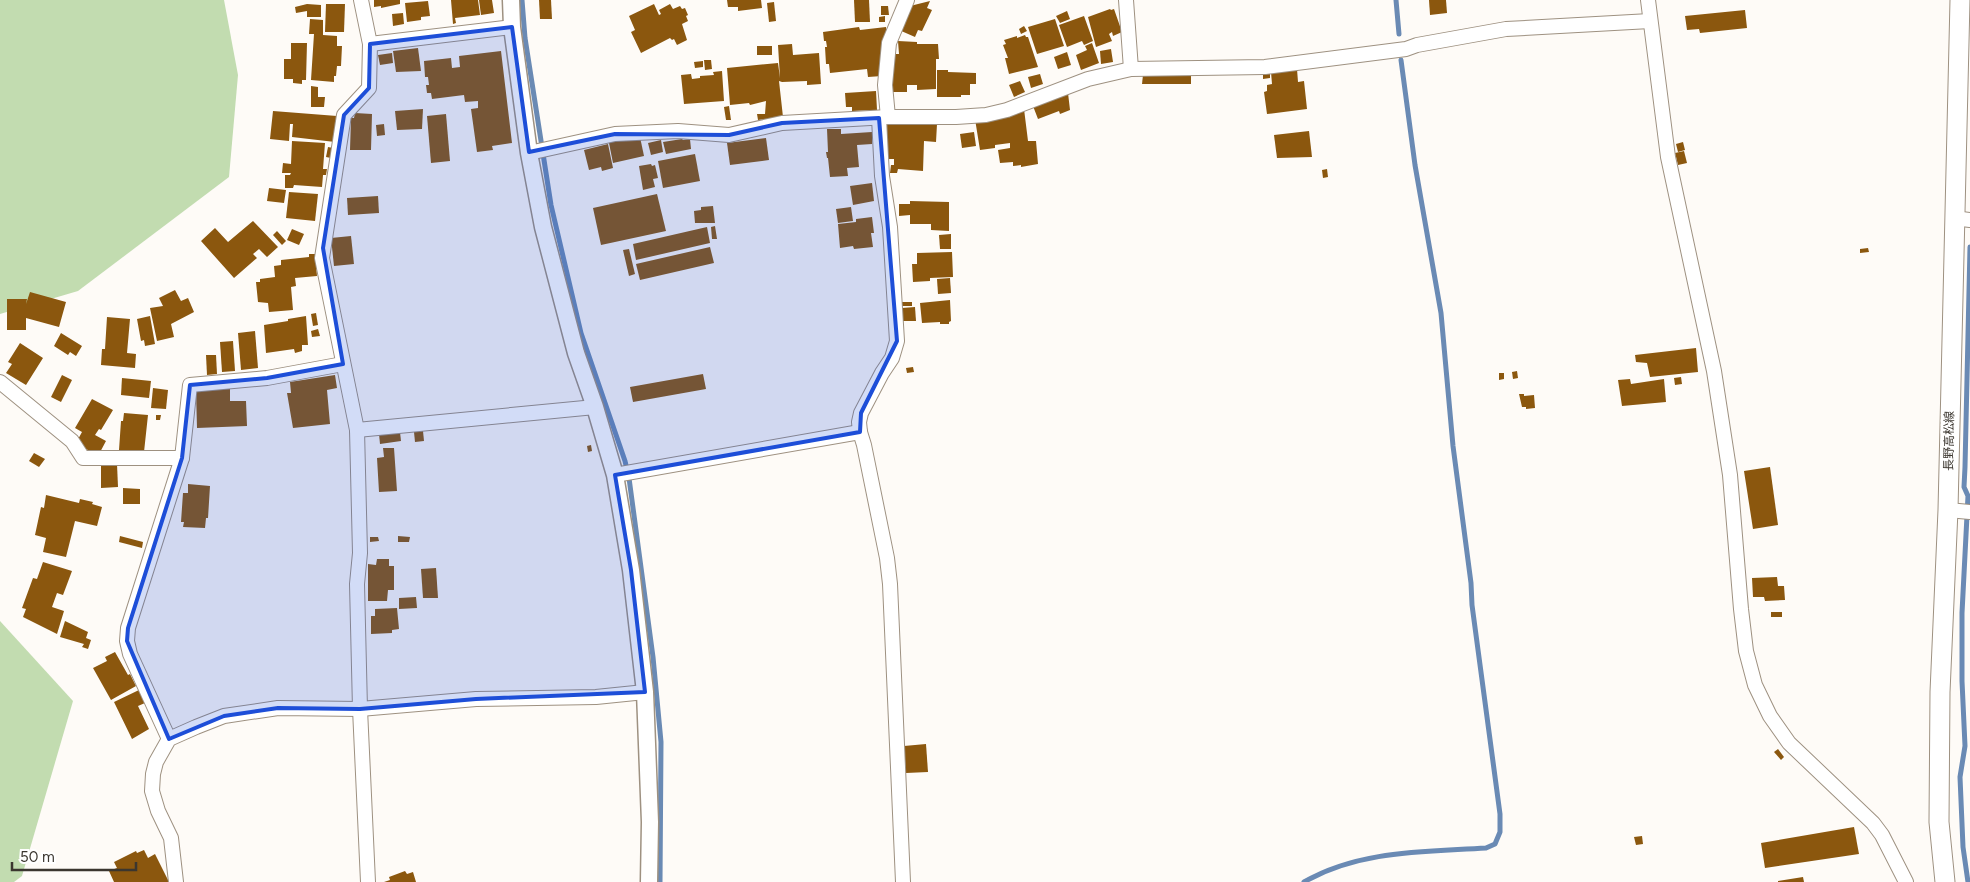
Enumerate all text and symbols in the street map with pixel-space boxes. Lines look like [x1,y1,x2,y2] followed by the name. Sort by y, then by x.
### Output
[1941,411,1957,471] street label: 長野高松線
[12,840,136,872] scale bar
[20,848,55,866] text: 50 m

